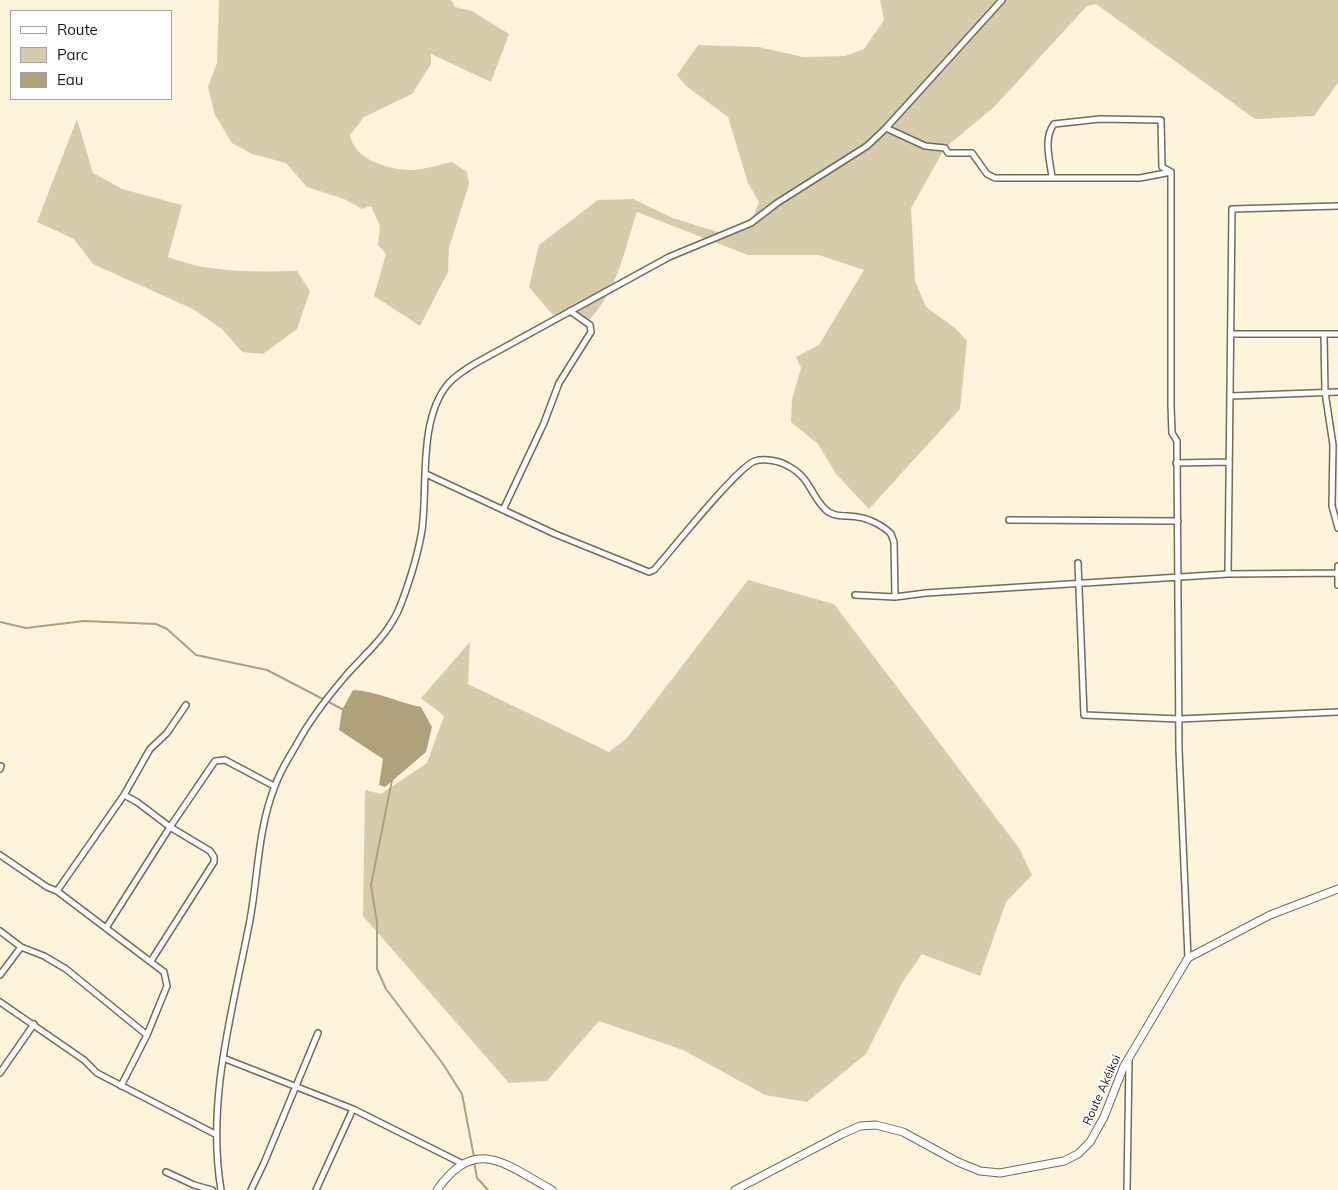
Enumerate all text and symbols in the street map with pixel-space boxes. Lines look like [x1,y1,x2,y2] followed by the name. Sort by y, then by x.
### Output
[10,10,172,100] legend
[57,20,98,39] text: Route
[57,45,88,64] text: Parc
[57,70,83,89] text: Eau
[1080,1052,1124,1128] street label: Route Akéikoi

